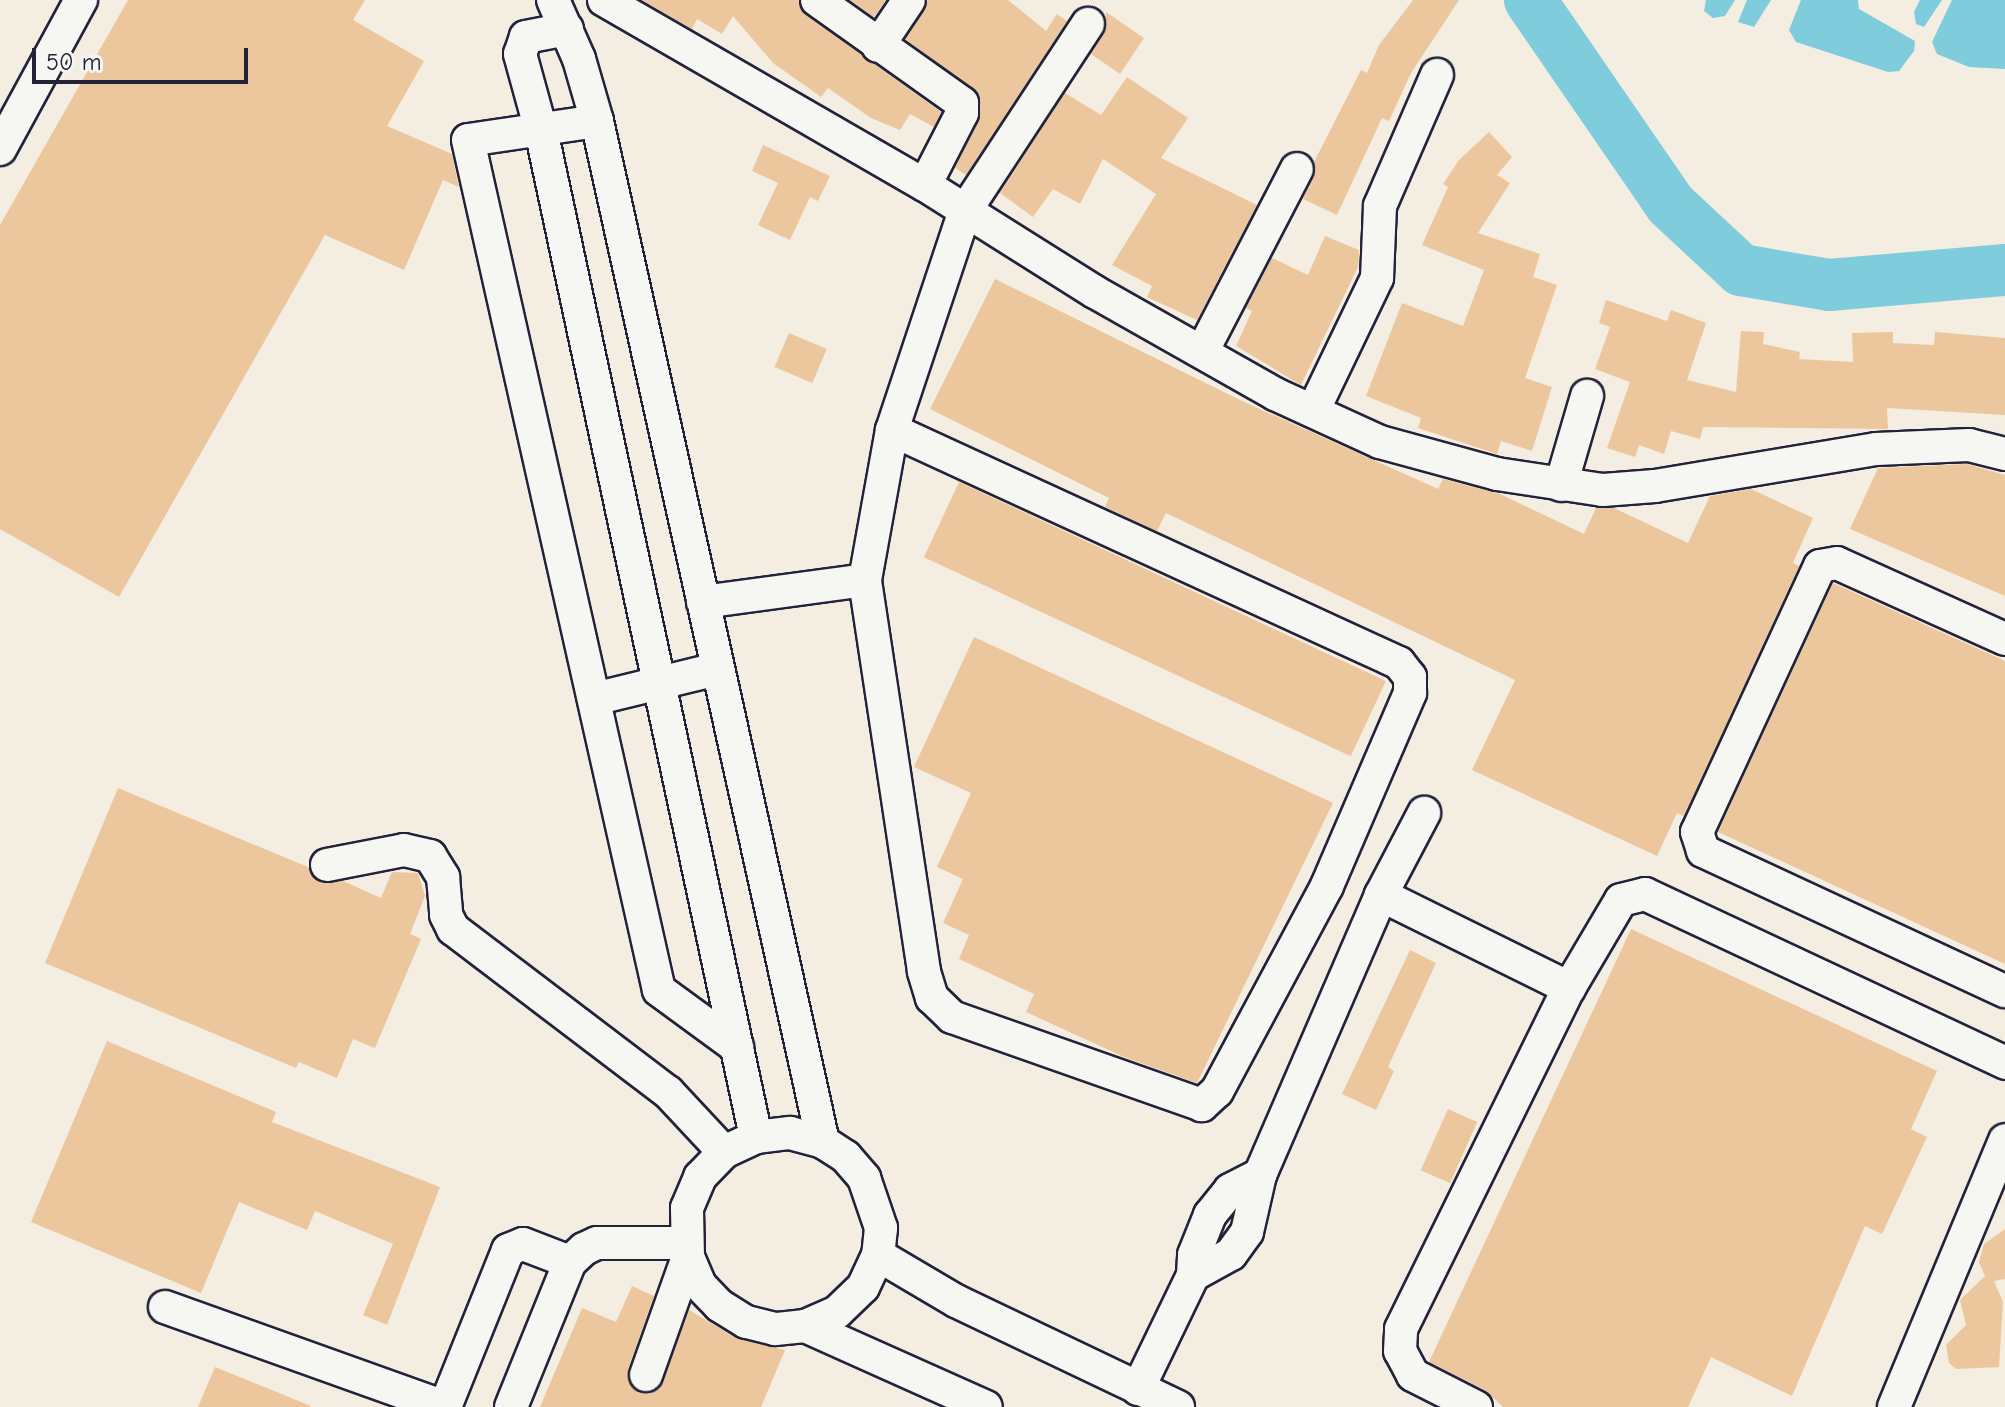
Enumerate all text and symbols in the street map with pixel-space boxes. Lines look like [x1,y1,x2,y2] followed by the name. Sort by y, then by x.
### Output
[36,32,252,82] scale bar
[46,48,102,76] text: 50 m

